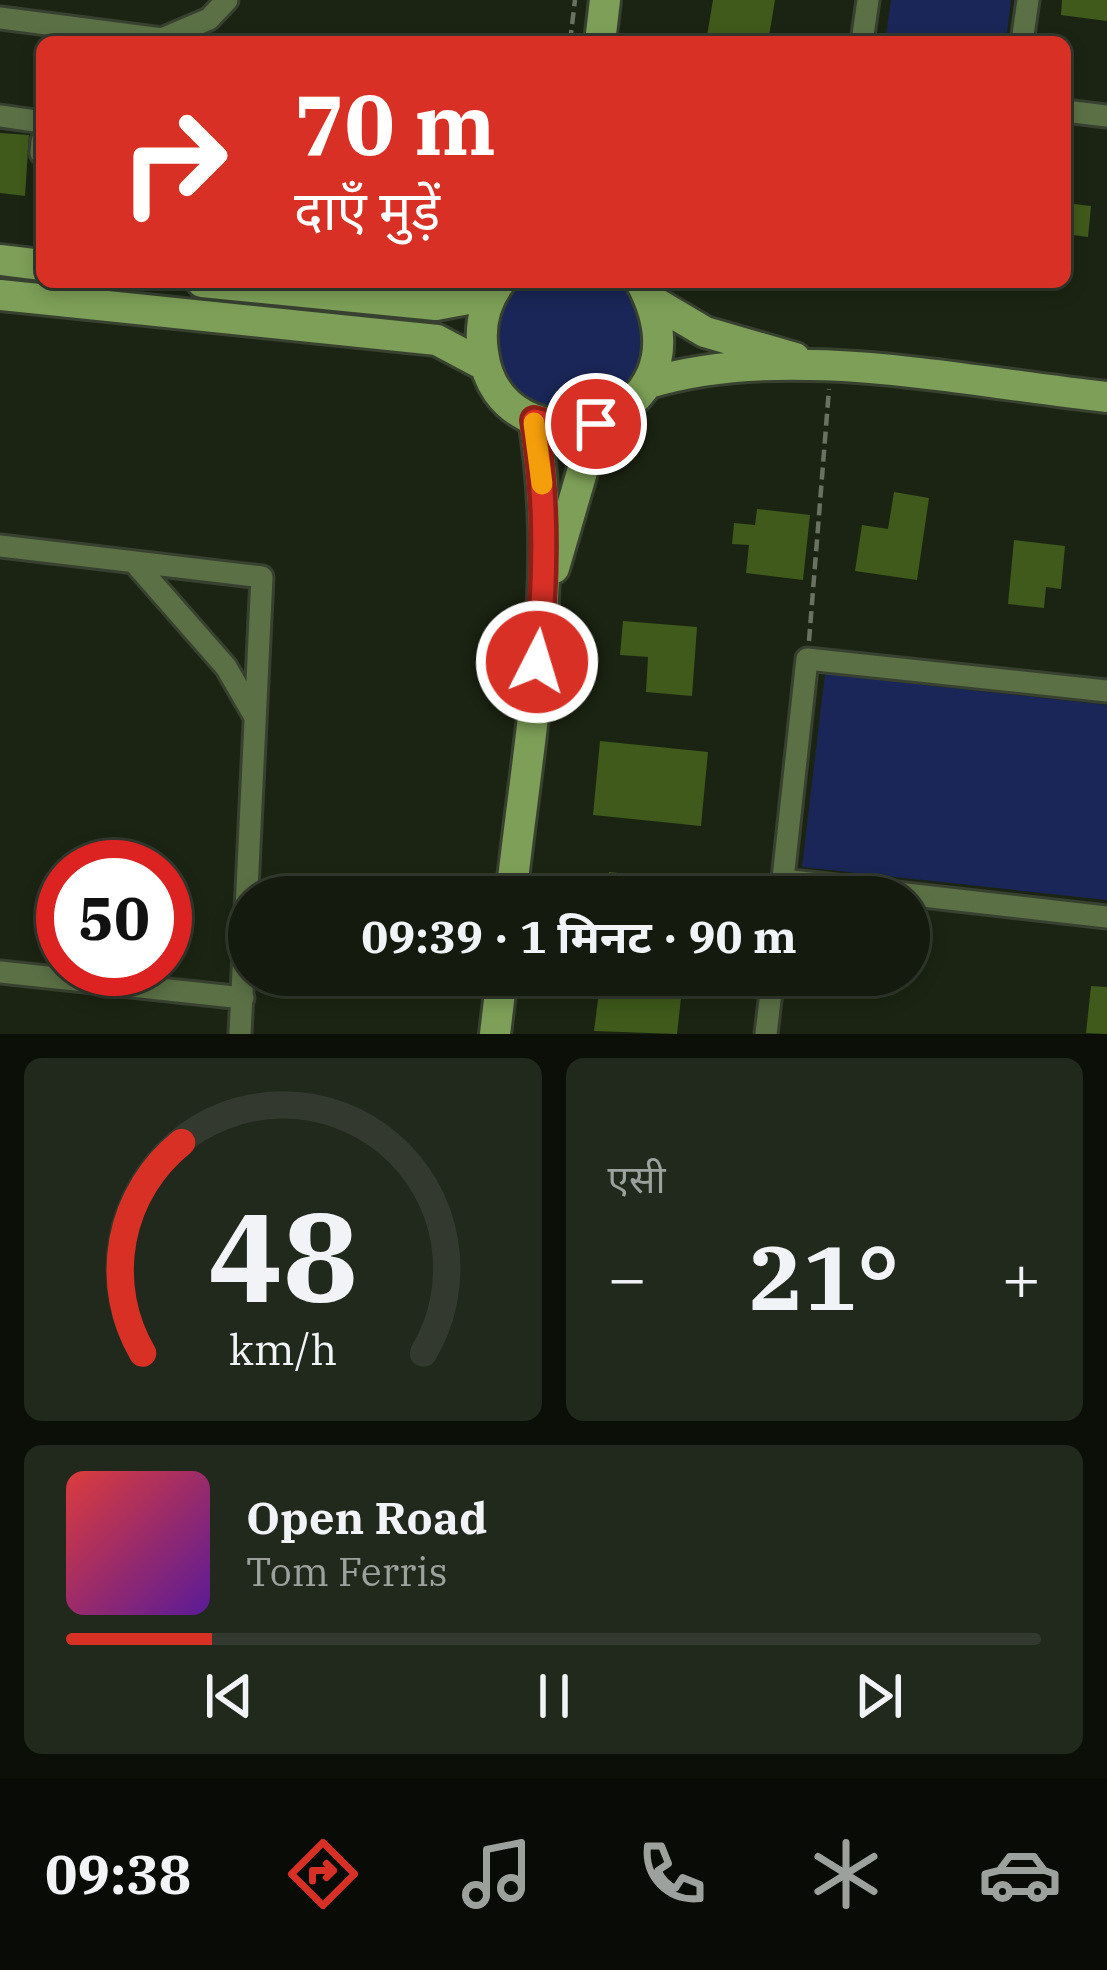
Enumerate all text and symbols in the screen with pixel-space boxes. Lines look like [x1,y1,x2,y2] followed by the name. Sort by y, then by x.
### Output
[294,69,496,178] text: 70 m
[96,84,252,240] icon: right
[294,175,440,245] text: दाएँ मुड़ें
[545,373,647,475] pin
[563,391,629,457] icon: arrive
[474,599,600,725] position arrow
[36,840,192,996] speed limit sign: 50
[361,907,797,965] text: 09:39 · 1 मिनट · 90 m
[608,1153,666,1204] text: एसी
[208,1174,358,1336] text: 48
[749,1218,899,1335] text: 21°
[608,1234,647,1320] text: −
[1001,1234,1041,1320] text: +
[229,1320,337,1376] text: km/h
[246,1488,487,1546] text: Open Road
[246,1546,448,1597] text: Tom Ferris
[196,1663,262,1729] icon: previous
[521,1663,587,1729] icon: pause
[846,1663,912,1729] icon: next
[281,1832,365,1916] icon: directions
[455,1832,539,1916] icon: music
[630,1832,714,1916] icon: phone
[804,1832,888,1916] icon: climate
[978,1832,1062,1916] icon: car
[45,1839,191,1909] text: 09:38

